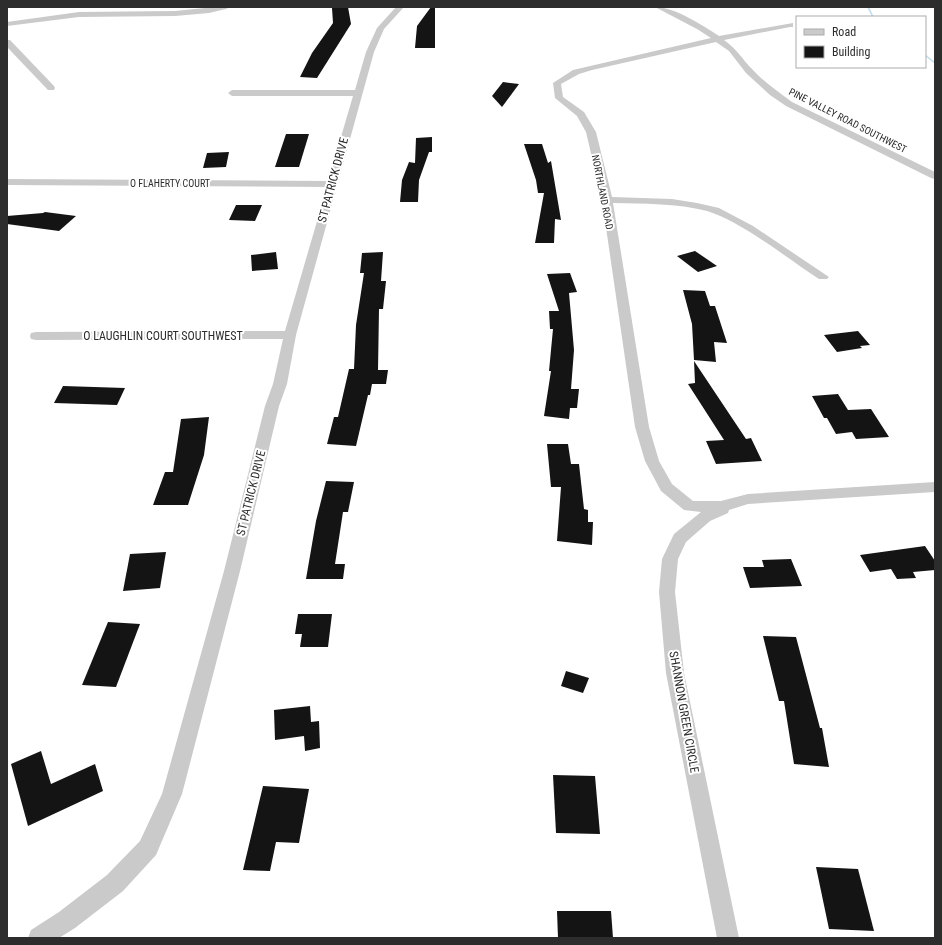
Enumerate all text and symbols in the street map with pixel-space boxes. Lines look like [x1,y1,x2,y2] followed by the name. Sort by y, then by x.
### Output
[796,16,926,68] legend
[832,25,856,39] text: Road
[832,45,870,59] text: Building
[787,86,909,155] street label: PINE VALLEY ROAD SOUTHWEST
[315,136,351,224] street label: ST PATRICK DRIVE
[590,154,615,231] street label: NORTHLAND ROAD
[130,178,210,189] street label: O FLAHERTY COURT
[83,329,243,343] street label: O LAUGHLIN COURT SOUTHWEST
[234,449,268,537] street label: ST PATRICK DRIVE
[666,650,702,774] street label: SHANNON GREEN CIRCLE

